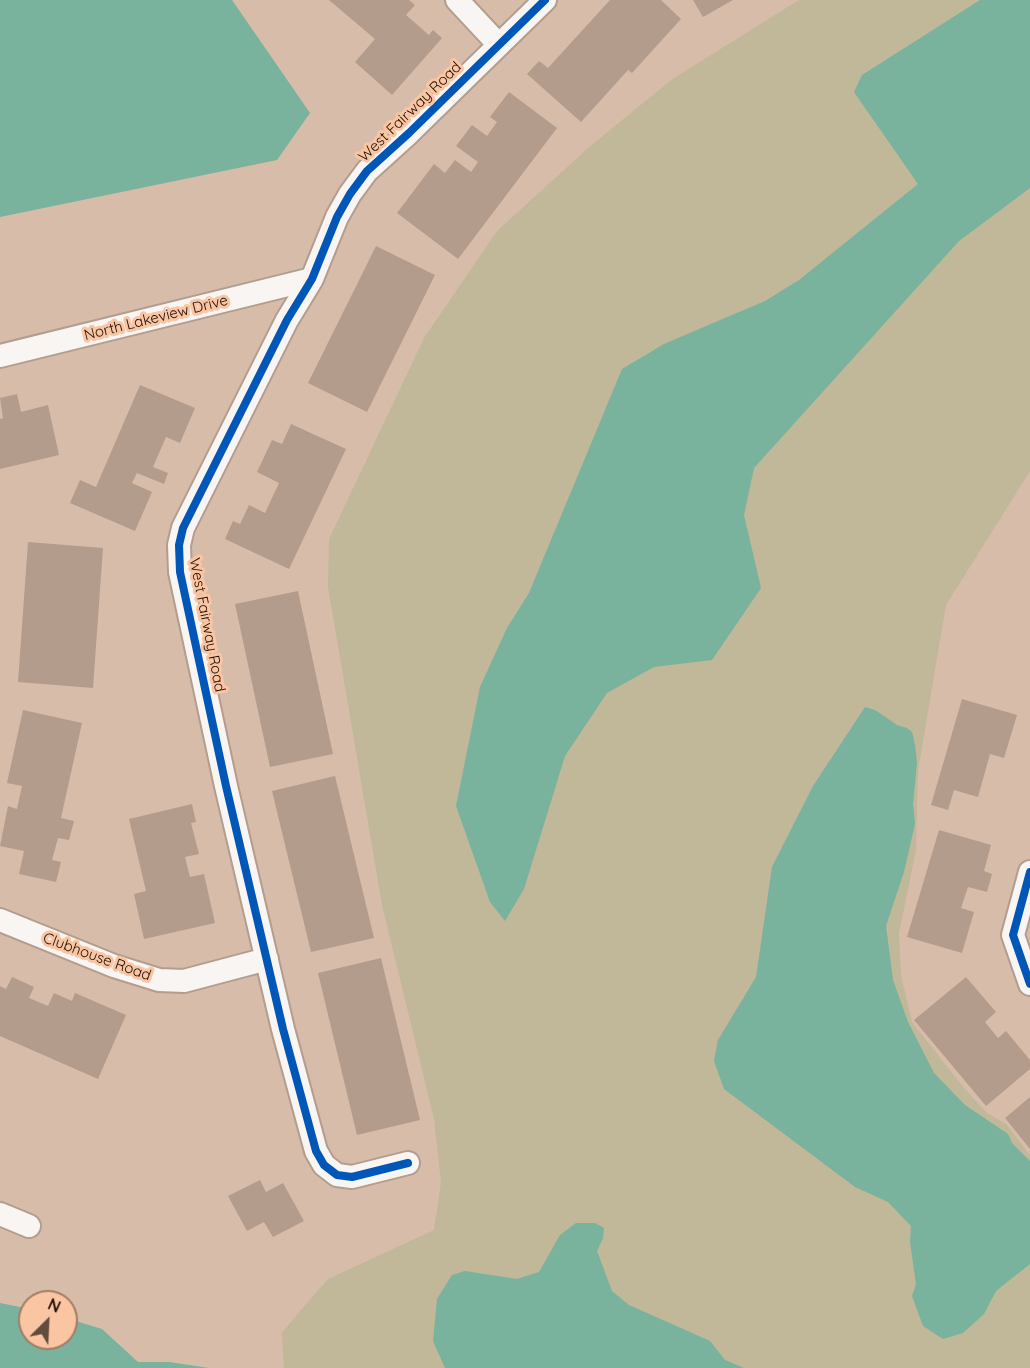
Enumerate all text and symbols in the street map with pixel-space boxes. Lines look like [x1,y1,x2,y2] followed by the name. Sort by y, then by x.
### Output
[355,58,465,166] street label: West Fairway Road
[82,291,230,345] street label: North Lakeview Drive
[185,556,229,694] street label: West Fairway Road
[40,929,154,985] street label: Clubhouse Road
[18,1290,78,1350] north arrow
[45,1294,64,1317] text: N

